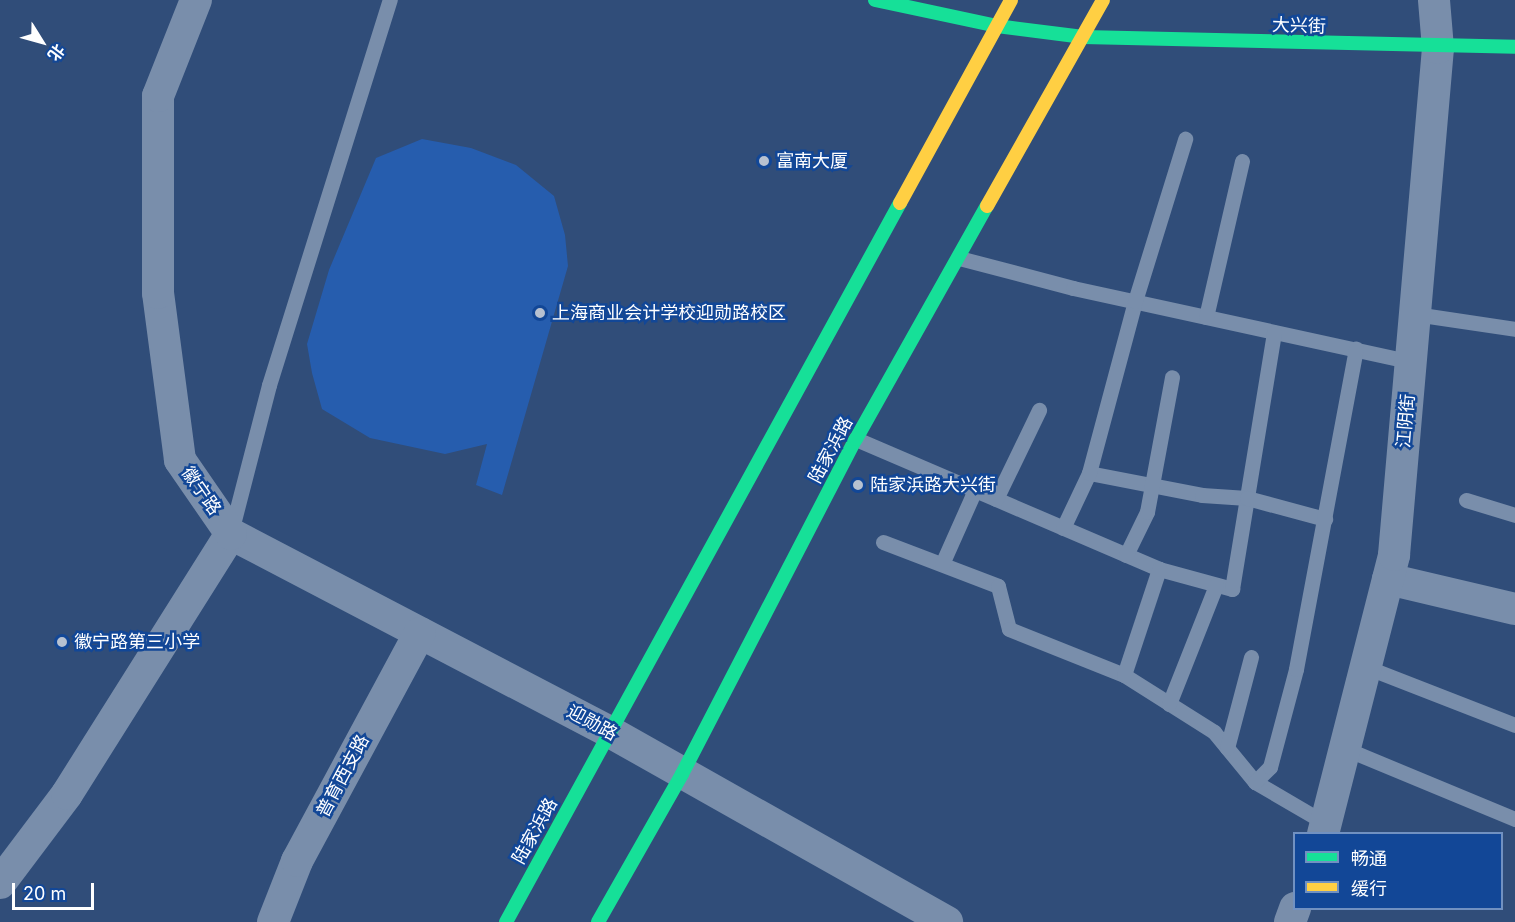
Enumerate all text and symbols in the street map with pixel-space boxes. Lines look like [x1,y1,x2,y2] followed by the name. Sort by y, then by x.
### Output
[12,12,72,72] north arrow
[1272,14,1326,38] street label: 大兴街
[44,40,69,65] text: 北
[776,150,848,172] place label: 富南大厦
[757,154,771,168] marker: 富南大厦
[552,302,786,324] place label: 上海商业会计学校迎勋路校区
[533,306,547,320] marker: 上海商业会计学校迎勋路校区
[1393,393,1419,449] street label: 江阴街
[805,413,857,487] street label: 陆家浜路
[177,463,225,519] street label: 徽宁路
[870,474,996,496] place label: 陆家浜路大兴街
[851,478,865,492] marker: 陆家浜路大兴街
[74,631,200,653] place label: 徽宁路第三小学
[55,635,69,649] marker: 徽宁路第三小学
[563,701,621,745] street label: 迎勋路
[312,731,374,821] street label: 普育西支路
[508,794,562,868] street label: 陆家浜路
[1293,832,1503,910] legend
[1351,848,1387,869] text: 畅通
[15,871,98,909] scale bar
[1351,878,1387,899] text: 缓行
[23,883,66,904] text: 20 m

